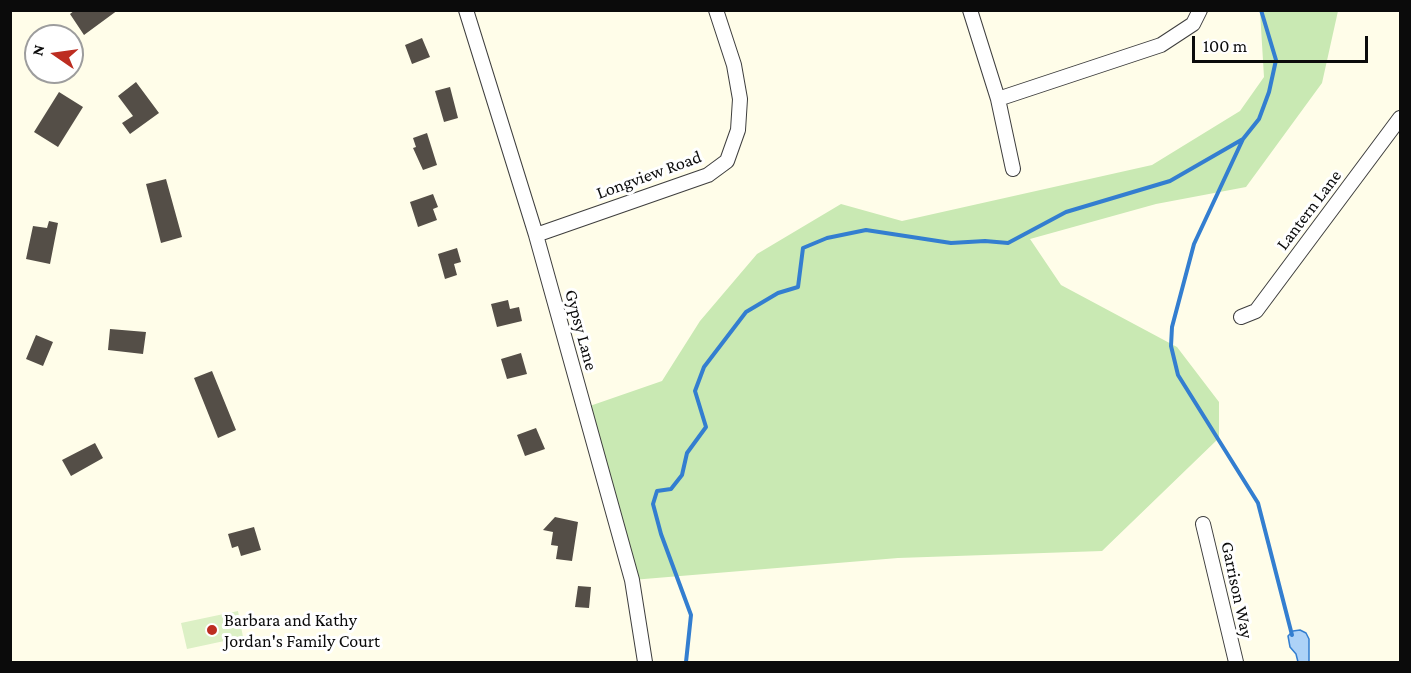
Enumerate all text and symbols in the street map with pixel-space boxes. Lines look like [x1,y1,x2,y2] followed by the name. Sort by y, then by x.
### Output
[24,24,84,84] north arrow
[1195,24,1370,62] scale bar
[1203,36,1247,56] text: 100 m
[28,43,47,58] text: N
[593,146,705,204] street label: Longview Road
[1272,166,1346,254] street label: Lantern Lane
[560,287,602,373] street label: Gypsy Lane
[1216,540,1258,640] street label: Garrison Way
[224,609,380,652] place label: Barbara and Kathy Jordan's Family Court
[205,623,219,637] marker: Barbara and Kathy Jordan's Family Court

